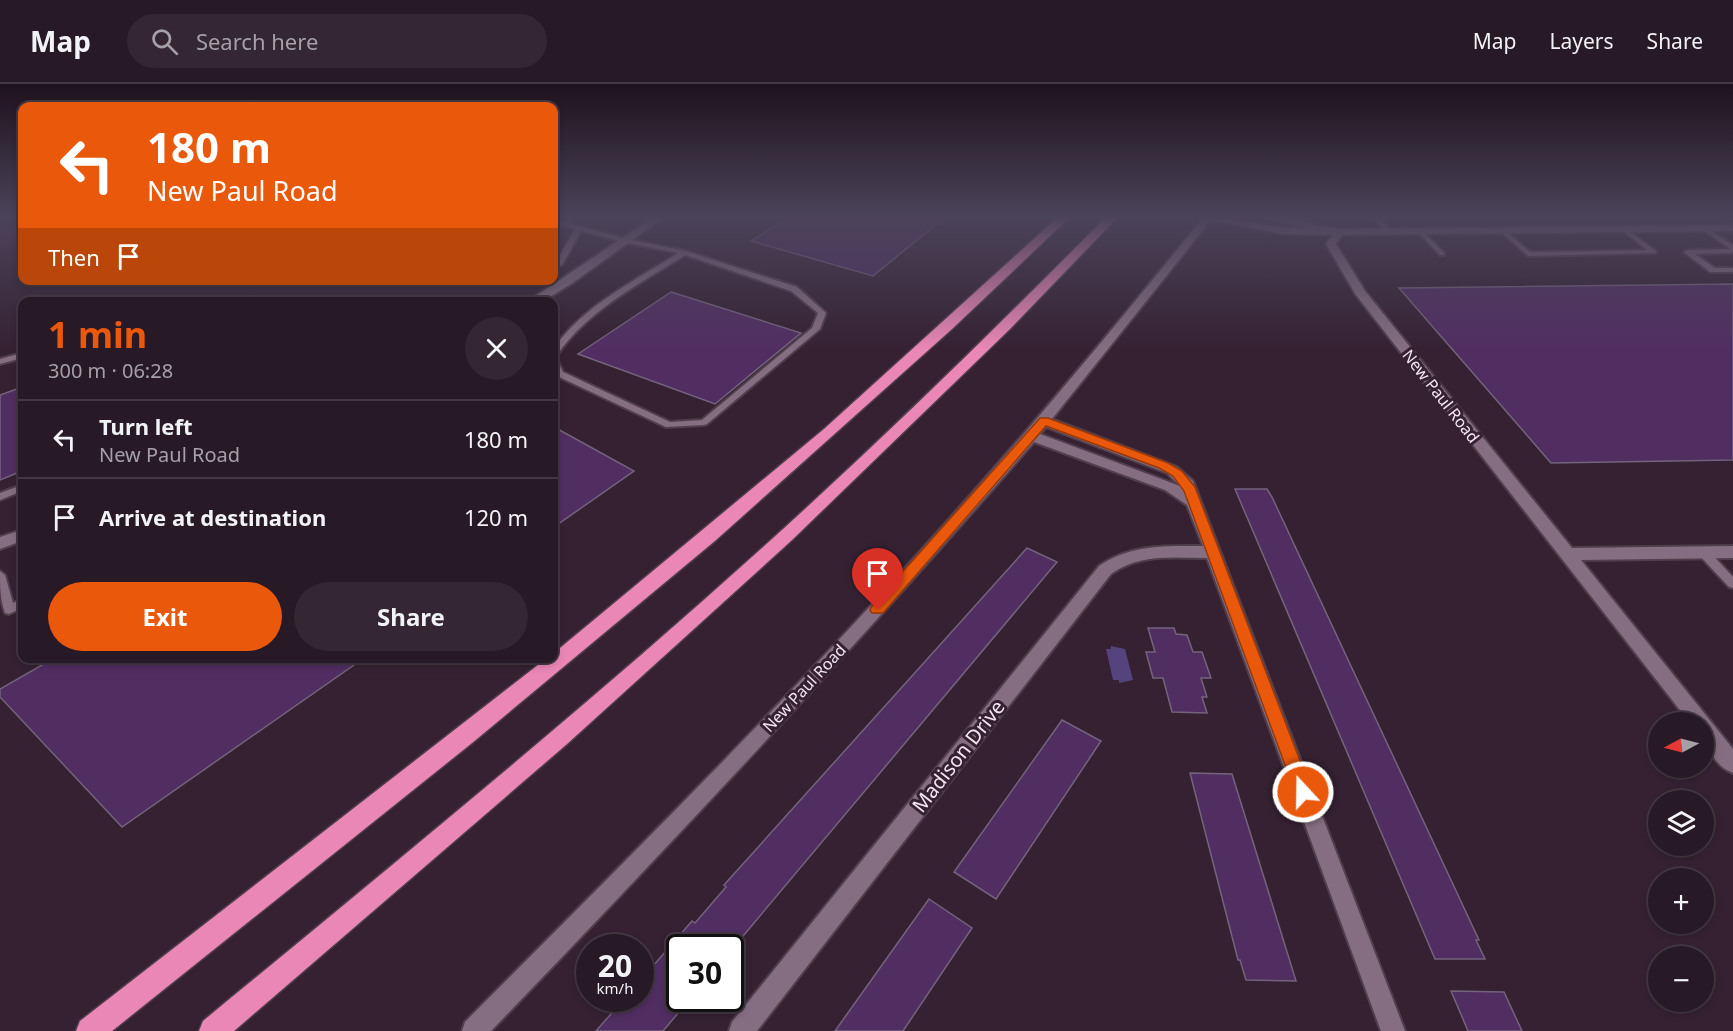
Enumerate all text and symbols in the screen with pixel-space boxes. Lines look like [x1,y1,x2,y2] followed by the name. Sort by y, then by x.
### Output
[127,14,547,68] search box
[30,22,91,60] text: Map
[148,25,181,58] icon: search
[196,26,318,56] text: Search here
[1473,27,1517,55] text: Map
[1550,27,1614,55] text: Layers
[1647,27,1703,55] text: Share
[147,118,271,175] text: 180 m
[48,126,126,204] icon: left
[147,172,338,209] text: New Paul Road
[112,240,145,273] icon: arrive
[48,242,100,272] text: Then
[48,310,147,359] text: 1 min
[465,317,528,380] button: close
[1398,345,1484,447] street label: New Paul Road
[48,357,173,384] text: 300 m · 06:28
[99,411,193,441] text: Turn left
[48,423,81,456] icon: left
[464,424,528,454] text: 180 m
[99,441,240,468] text: New Paul Road
[48,501,81,534] icon: arrive
[99,502,326,532] text: Arrive at destination
[464,502,528,532] text: 120 m
[852,548,903,610] pin
[861,557,894,590] icon: arrive
[48,582,282,651] button: Exit
[294,582,528,651] button: Share
[757,639,851,737] street label: New Paul Road
[906,694,1010,818] street label: Madison Drive
[1648,712,1714,778] north arrow
[1648,712,1714,1012] map controls
[1271,760,1335,824] position arrow
[1648,790,1714,856] button: layers
[1648,868,1714,934] button: +
[666,934,744,1012] speed limit sign: 30
[598,945,632,986] text: 20
[1648,946,1714,1012] button: −
[597,978,633,998] text: km/h

